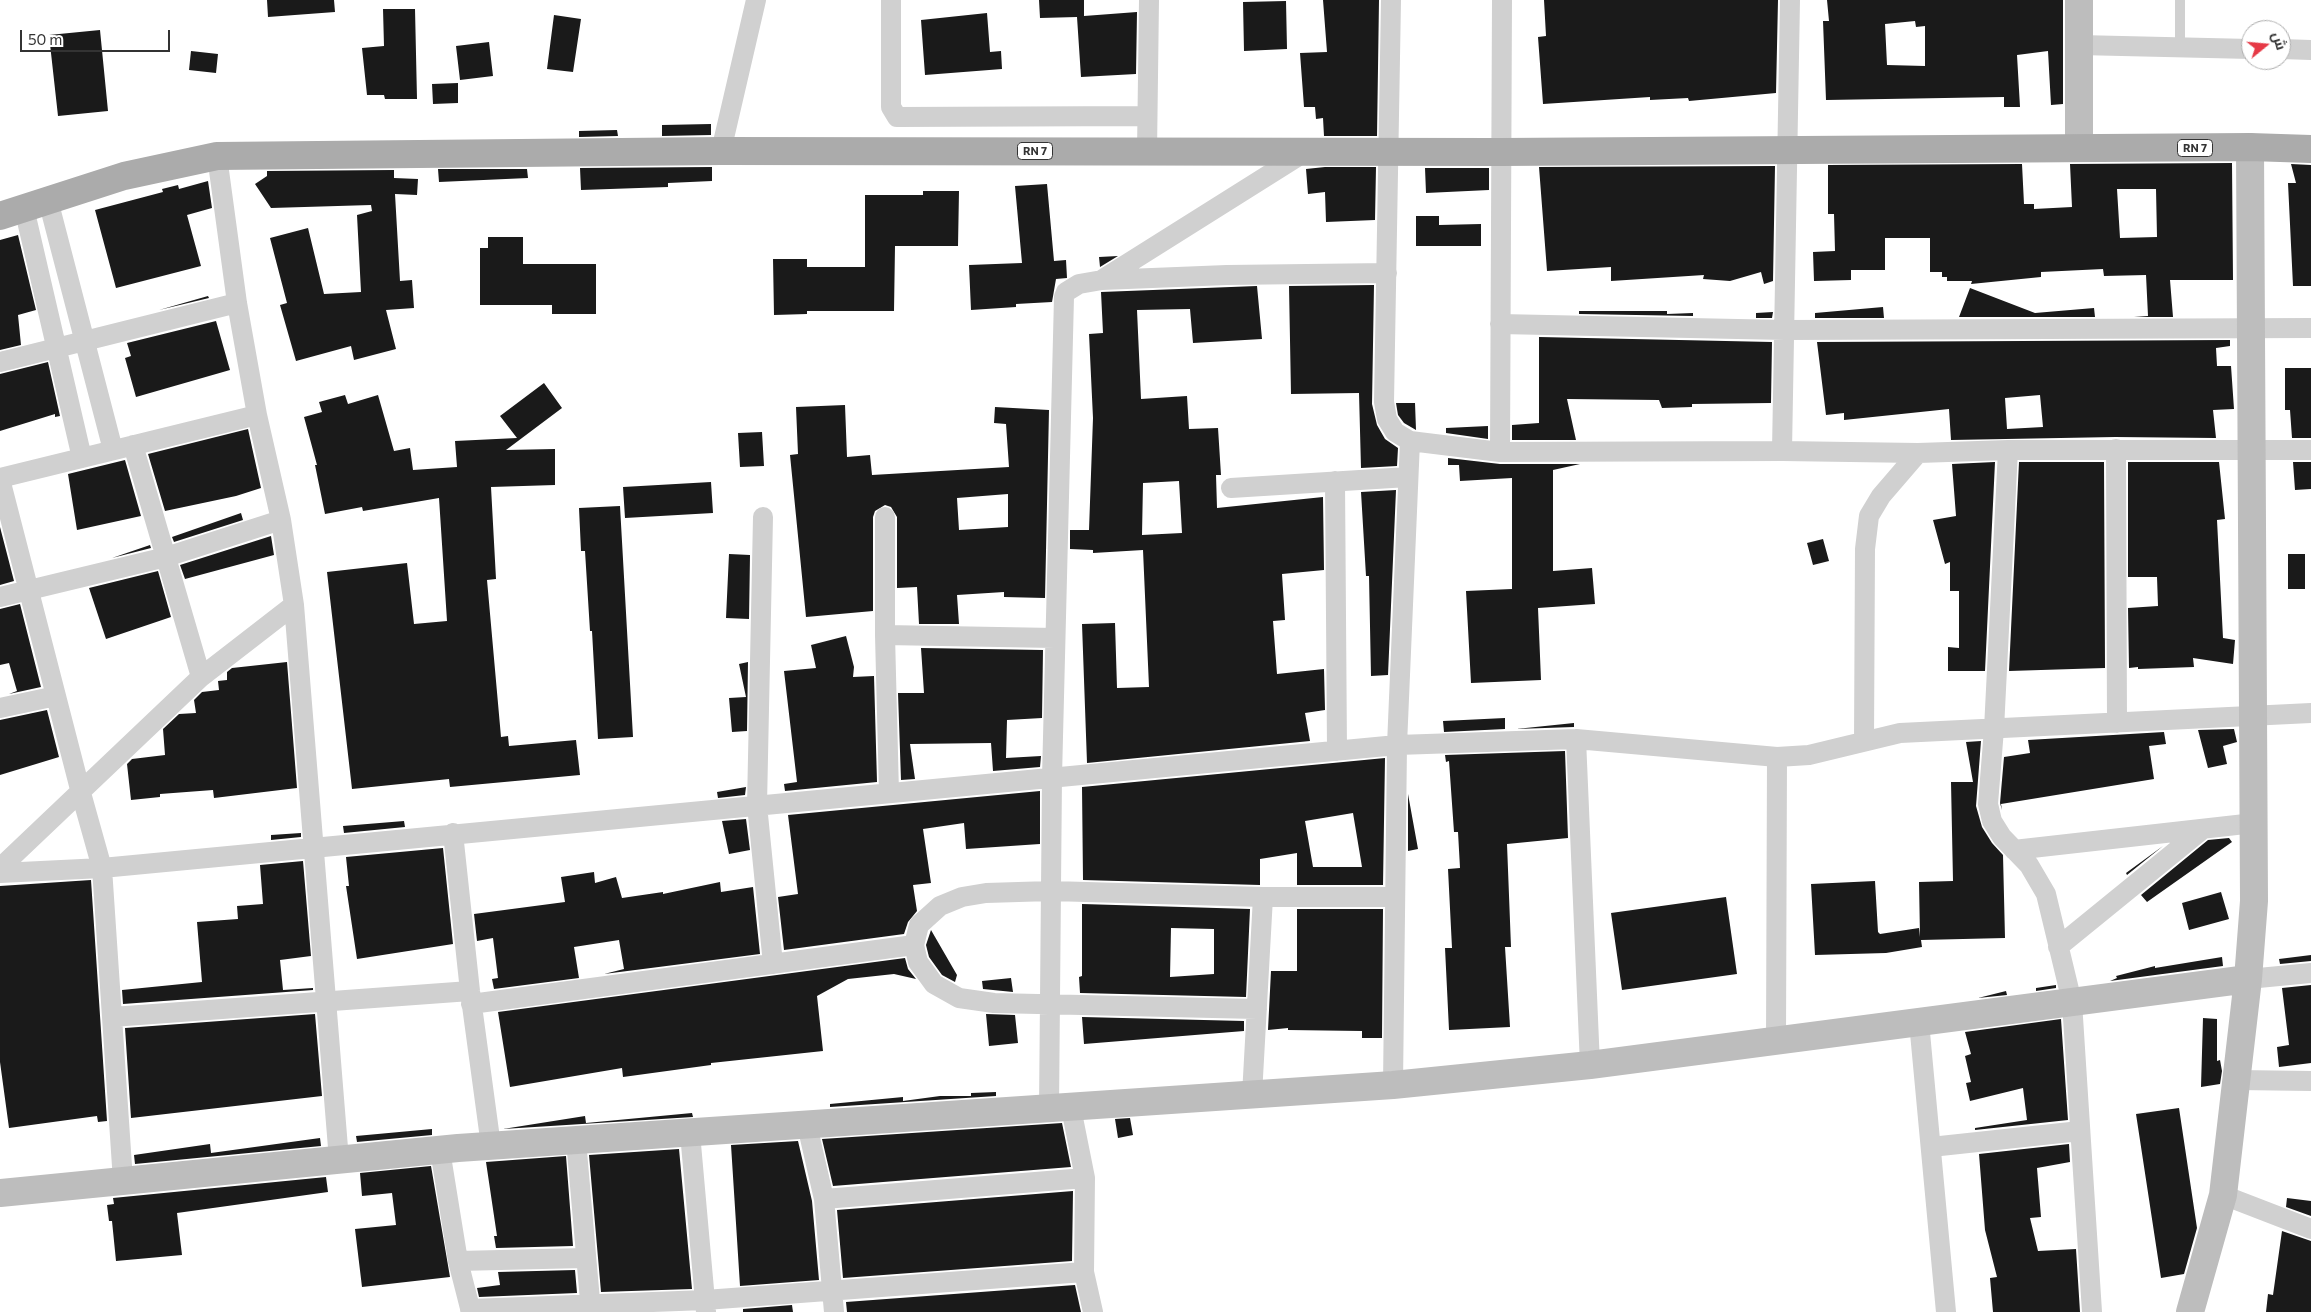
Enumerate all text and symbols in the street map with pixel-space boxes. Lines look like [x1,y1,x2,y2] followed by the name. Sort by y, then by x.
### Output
[22,20,172,52] scale bar
[2241,20,2291,70] north arrow
[28,30,62,48] text: 50 m
[2269,30,2291,52] text: ش
[2178,140,2212,156] road number: RN 7
[1018,142,1052,160] road number: RN 7

